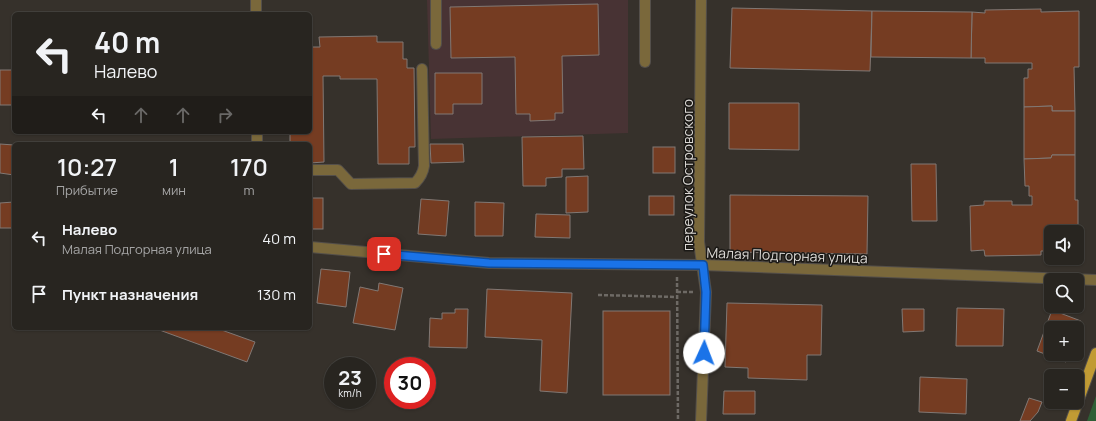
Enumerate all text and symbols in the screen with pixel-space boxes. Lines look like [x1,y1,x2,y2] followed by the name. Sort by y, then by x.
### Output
[94,23,160,61] text: 40 m
[28,28,80,80] icon: left
[94,59,158,83] text: Налево
[678,99,697,251] street label: переулок Островского
[88,104,110,126] icon: left
[130,104,152,126] icon: ahead
[172,104,194,126] icon: ahead
[214,104,236,126] icon: right
[57,150,117,183] text: 10:27
[169,150,179,183] text: 1
[230,150,268,183] text: 170
[56,181,118,199] text: Прибытие
[162,181,186,199] text: мин
[243,181,255,199] text: m
[62,219,117,240] text: Налево
[1044,225,1084,409] map controls
[1044,225,1084,265] button: sound
[28,227,50,249] icon: left
[262,228,296,249] text: 40 m
[367,237,401,271] pin
[62,240,212,258] text: Малая Подгорная улица
[373,243,395,265] icon: arrive
[706,243,868,267] street label: Малая Подгорная улица
[1044,273,1084,313] button: search
[28,283,50,305] icon: arrive
[62,284,198,305] text: Пункт назначения
[257,284,296,305] text: 130 m
[1044,321,1084,361] button: +
[683,332,725,374] position arrow
[384,357,436,409] speed limit sign: 30
[338,364,362,391] text: 23
[1044,369,1084,409] button: −
[338,386,362,400] text: km/h

